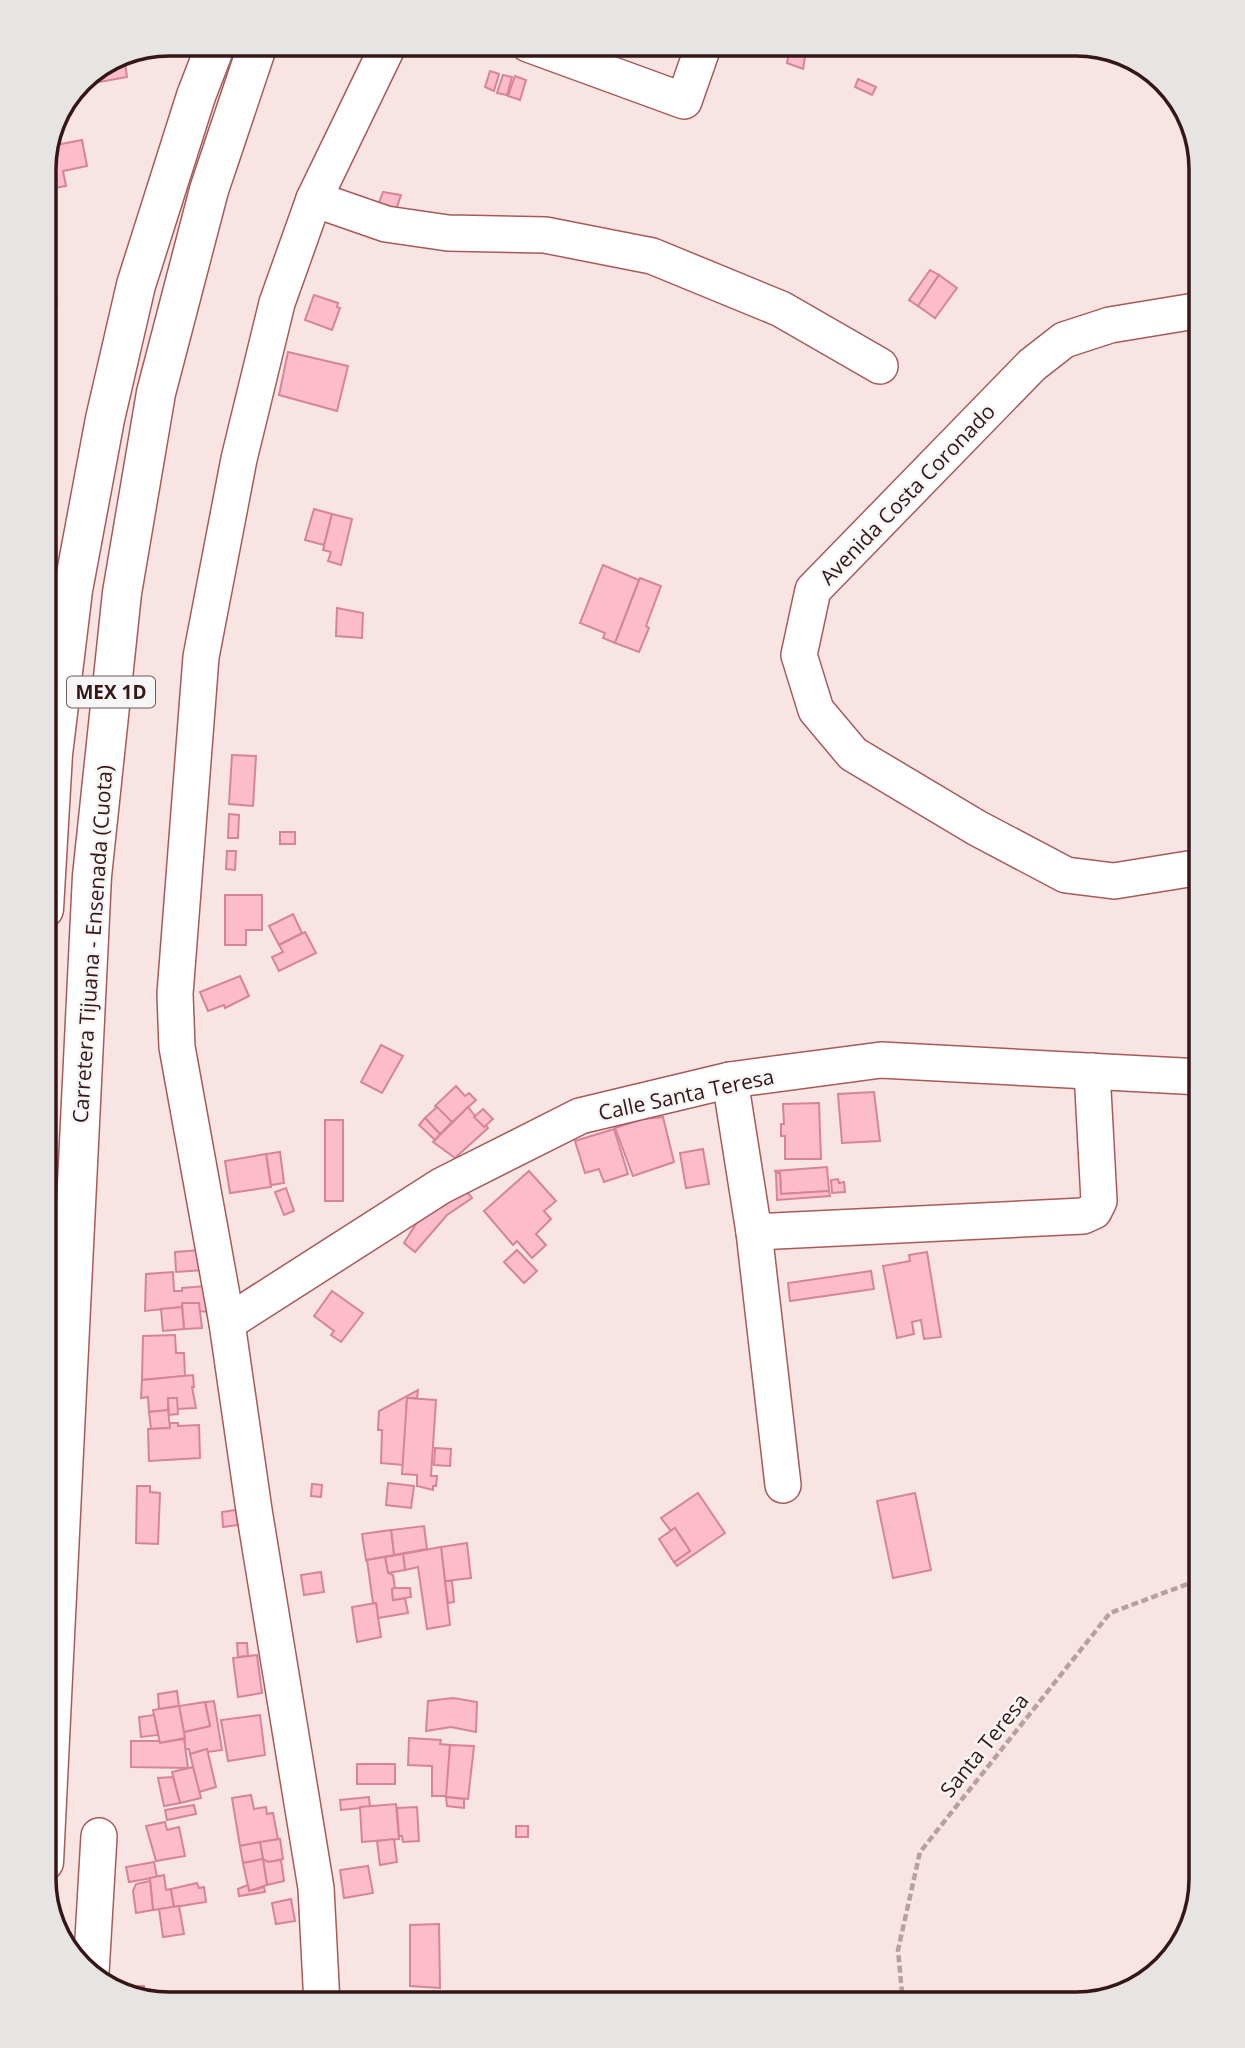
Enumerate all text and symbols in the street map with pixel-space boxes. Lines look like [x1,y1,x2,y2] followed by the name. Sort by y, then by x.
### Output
[813,397,1001,591] street label: Avenida Costa Coronado
[67,677,155,708] road number: MEX 1D
[66,764,118,1124] street label: Carretera Tijuana - Ensenada (Cuota)
[596,1062,776,1126] street label: Calle Santa Teresa
[933,1687,1035,1803] street label: Santa Teresa

